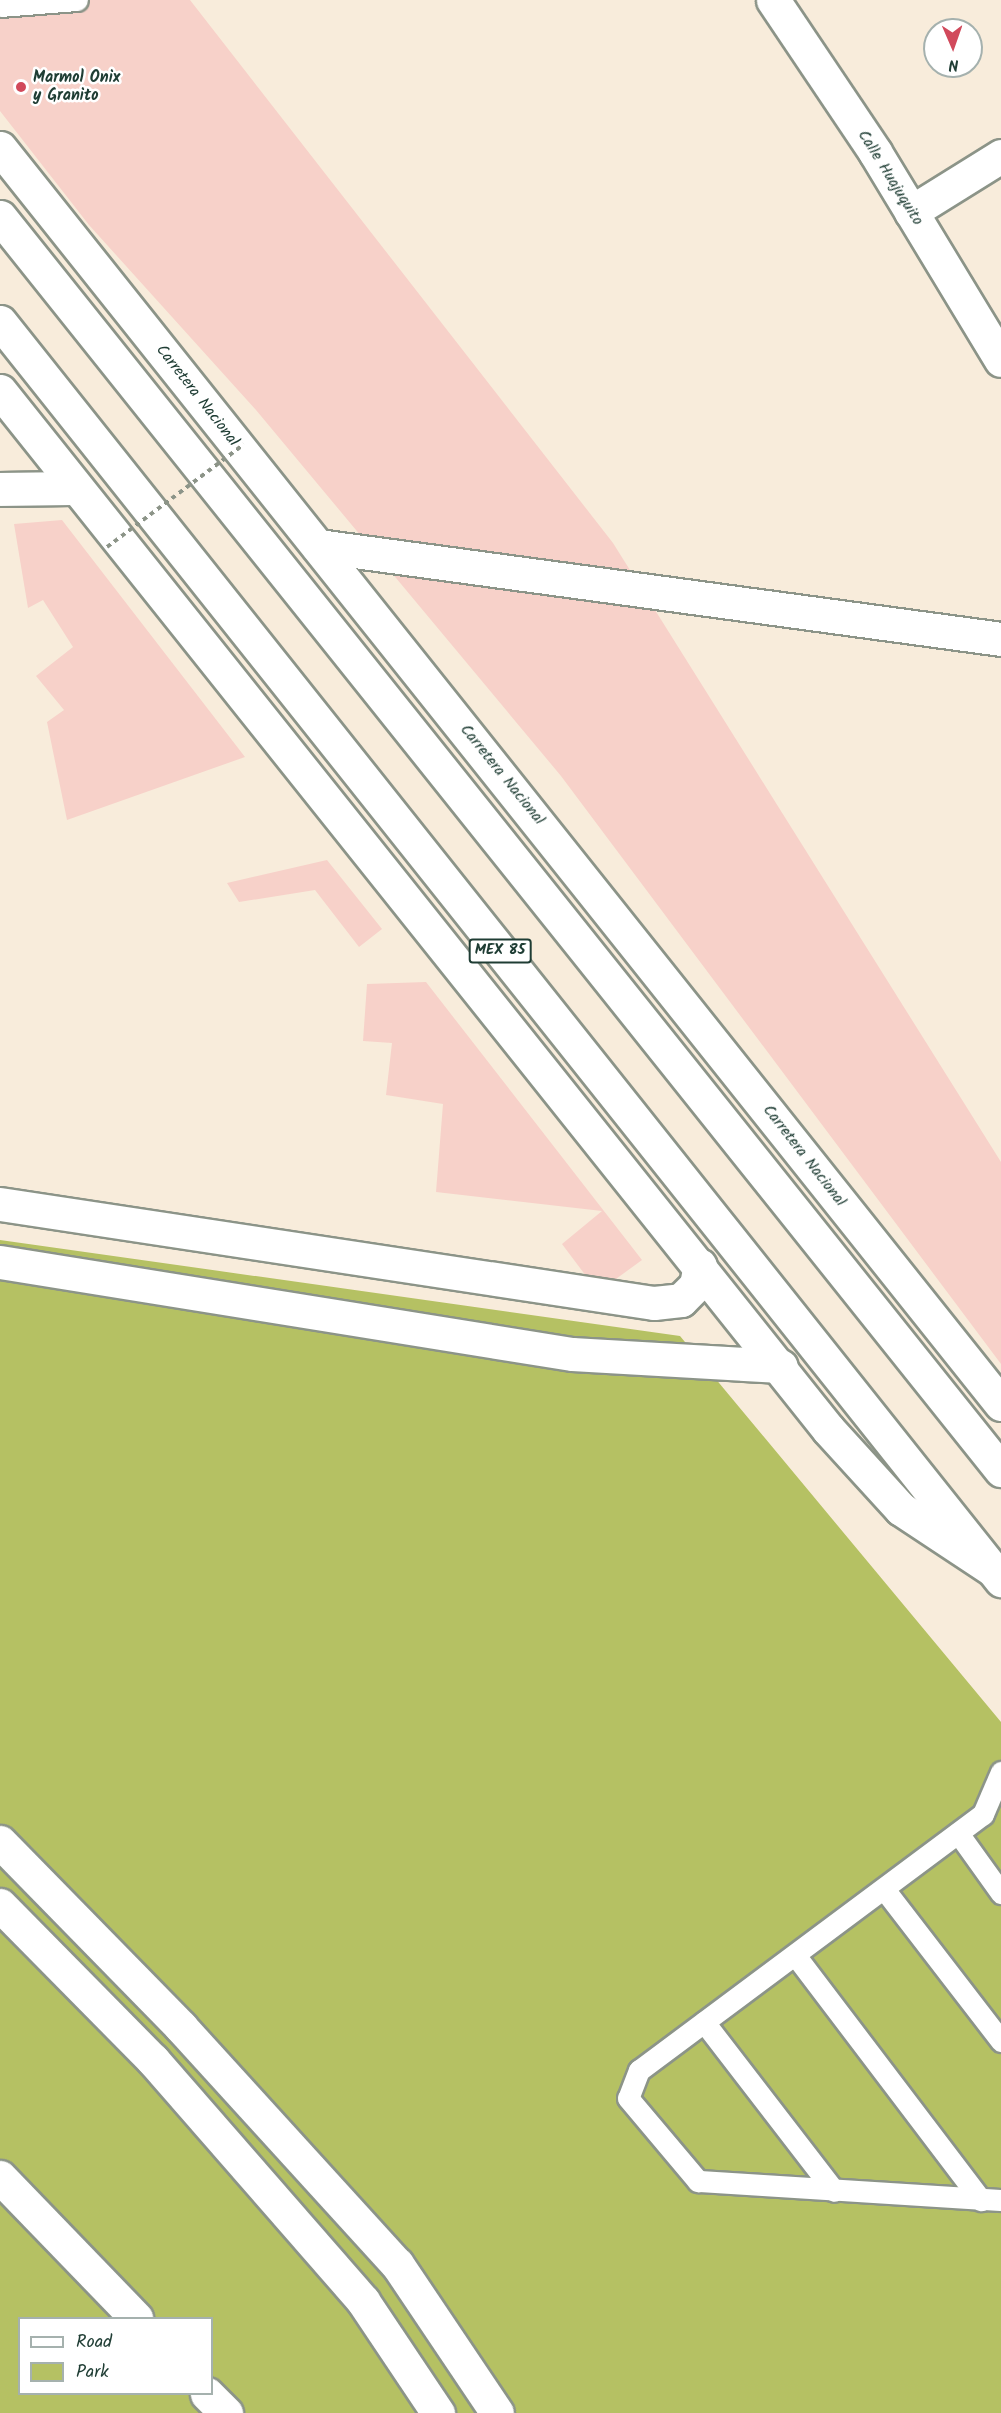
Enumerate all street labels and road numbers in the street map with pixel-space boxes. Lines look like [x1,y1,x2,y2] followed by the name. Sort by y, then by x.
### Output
[853,127,927,229] street label: Calle Huajuquito
[151,341,243,451] street label: Carretera Nacional
[456,721,548,829] street label: Carretera Nacional
[468,939,532,963] road number: MEX 85
[758,1101,850,1211] street label: Carretera Nacional

